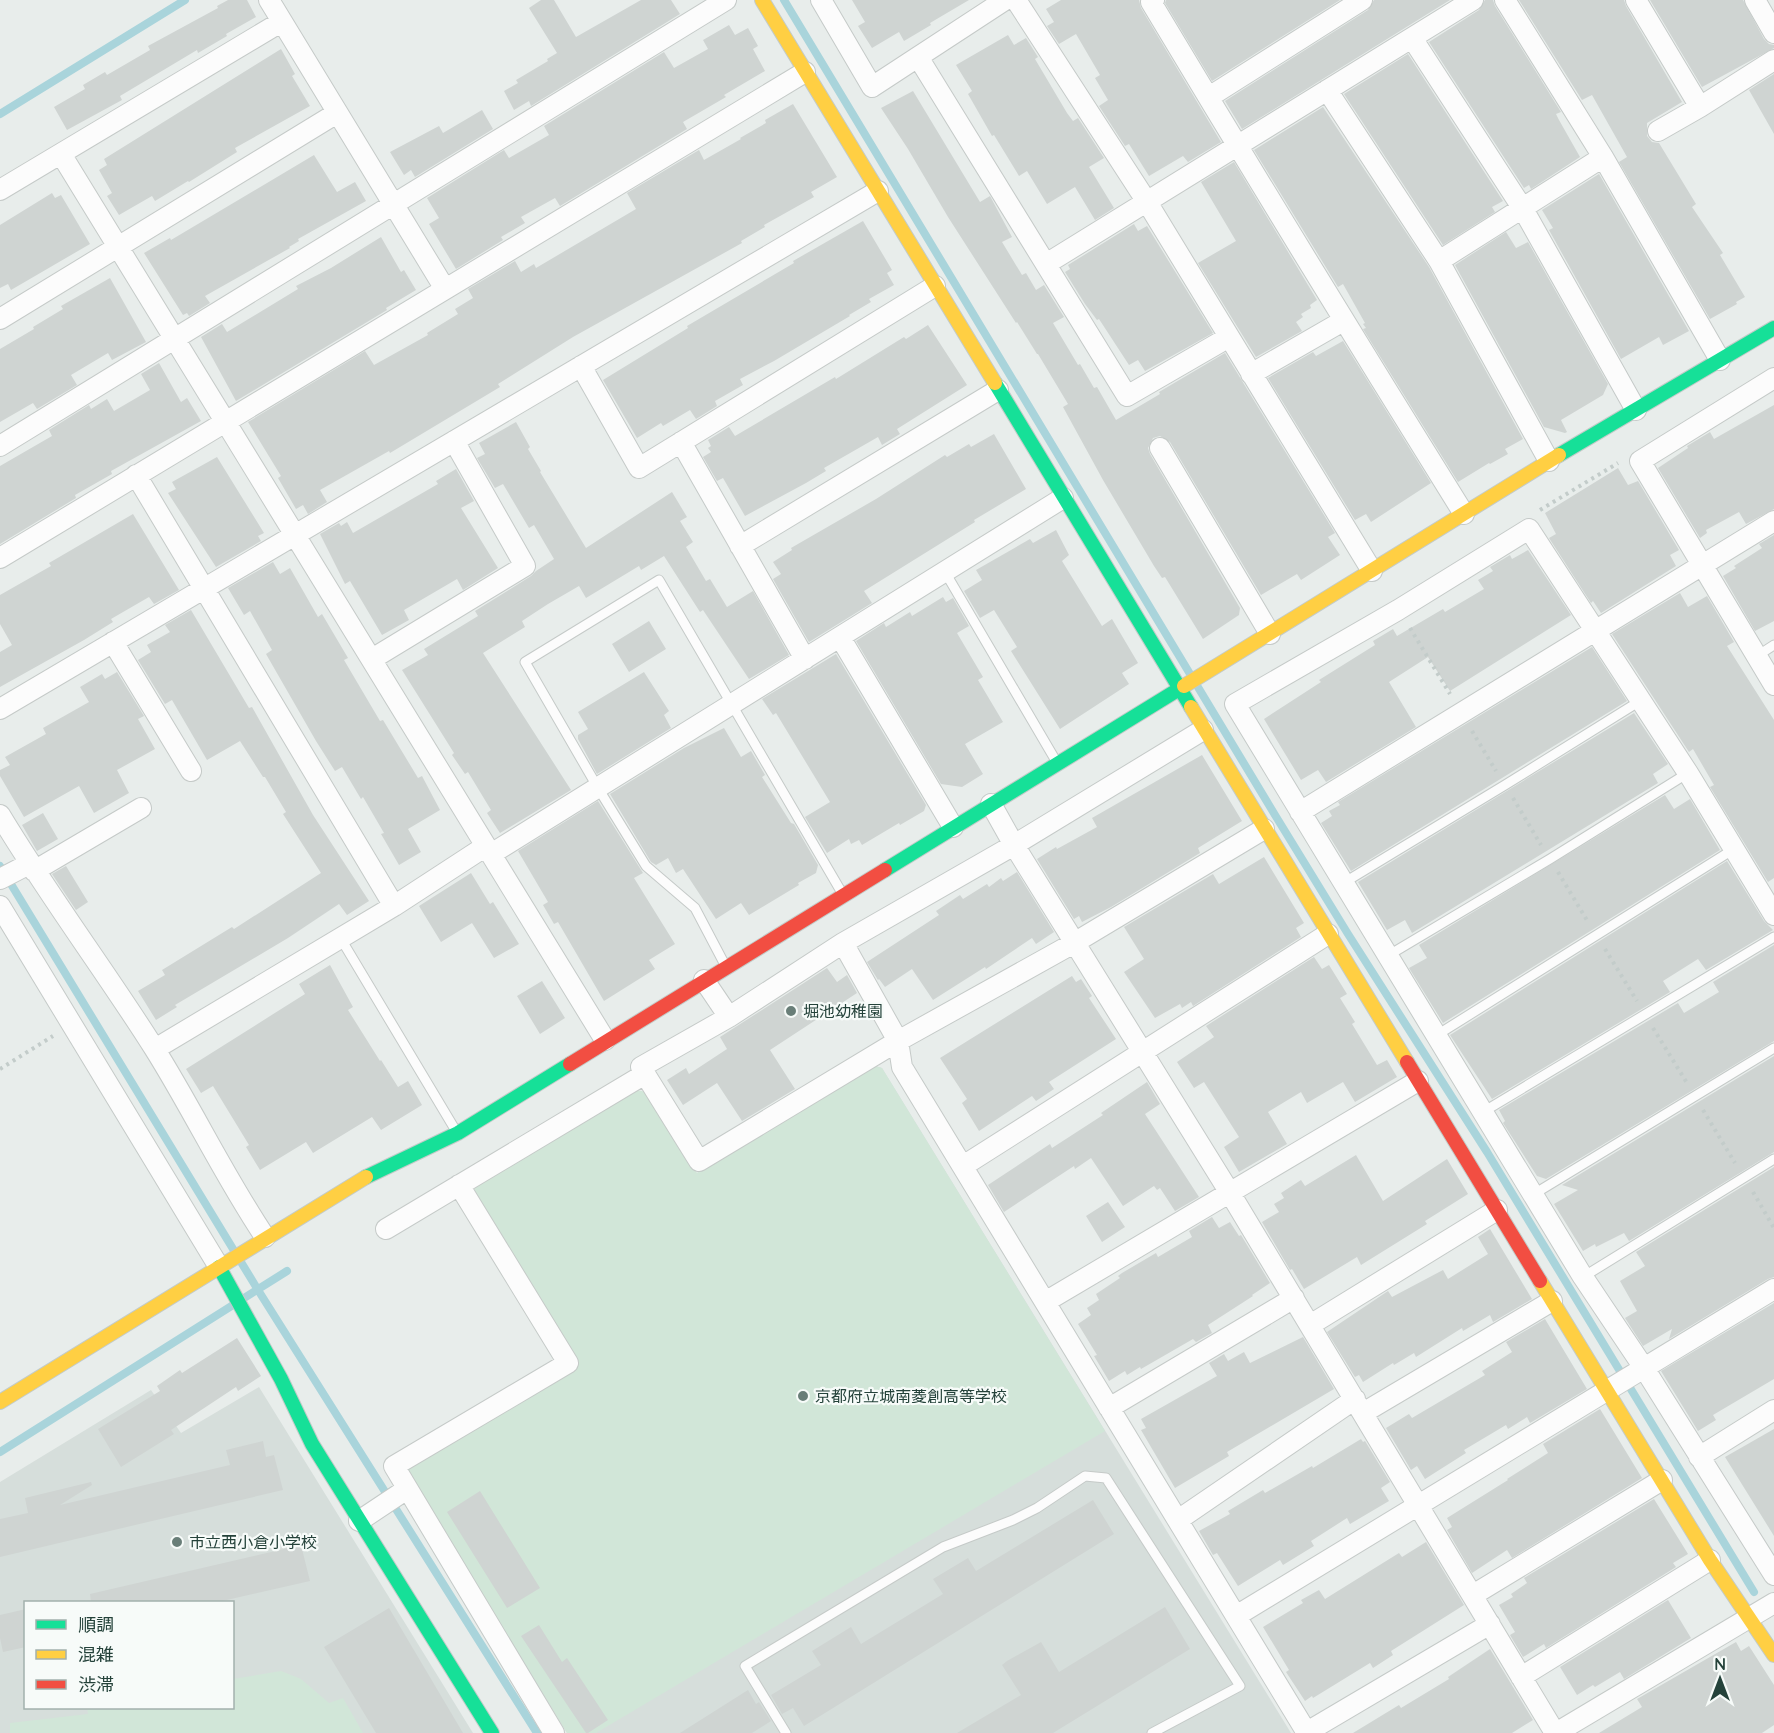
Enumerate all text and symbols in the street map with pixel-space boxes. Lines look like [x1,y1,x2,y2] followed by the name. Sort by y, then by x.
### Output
[803,1001,883,1021] place label: 堀池幼稚園
[784,1004,798,1018] marker: 堀池幼稚園
[815,1386,1007,1406] place label: 京都府立城南菱創高等学校
[796,1389,810,1403] marker: 京都府立城南菱創高等学校
[189,1532,317,1552] place label: 市立西小倉小学校
[170,1535,184,1549] marker: 市立西小倉小学校
[24,1601,234,1709] legend
[78,1613,114,1636] text: 順調
[78,1643,114,1666] text: 混雑
[1690,1649,1750,1709] north arrow
[1714,1654,1726,1674] text: N
[78,1673,114,1696] text: 渋滞

